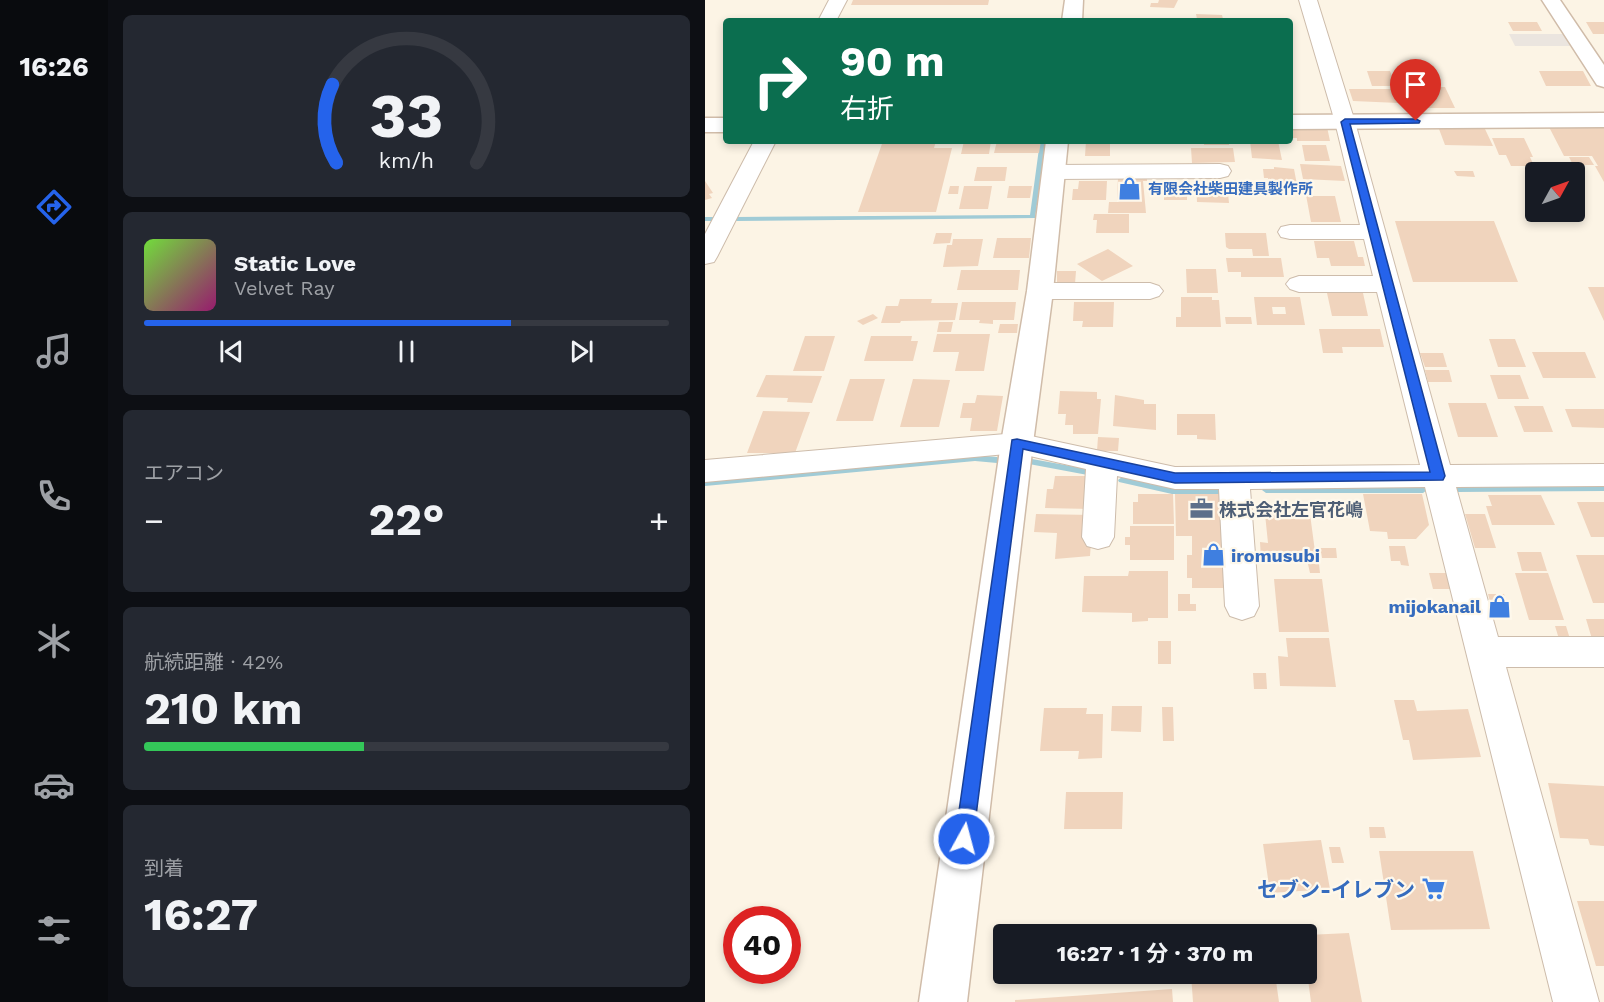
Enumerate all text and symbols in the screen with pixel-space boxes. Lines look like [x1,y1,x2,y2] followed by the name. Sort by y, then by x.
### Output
[840,37,944,86] text: 90 m
[741,42,819,120] icon: right
[19,51,89,83] text: 16:26
[1390,59,1441,121] pin
[1399,68,1432,101] icon: arrive
[369,79,443,152] text: 33
[840,93,894,125] text: 右折
[379,149,434,174] text: km/h
[1525,162,1585,222] north arrow
[1525,162,1585,222] map controls
[1117,176,1143,202] shop icon: 有限会社柴田建具製作所
[1148,180,1313,198] place label: 有限会社柴田建具製作所
[33,186,75,228] icon: directions
[234,251,356,276] text: Static Love
[234,276,335,300] text: Velvet Ray
[33,330,75,372] icon: music
[215,335,248,368] icon: previous
[390,335,423,368] icon: pause
[565,335,598,368] icon: next
[144,461,224,485] text: エアコン
[33,475,75,517] icon: phone
[369,493,444,546] text: 22°
[1188,496,1214,522] office icon: 株式会社左官花嶋
[1219,499,1363,520] place label: 株式会社左官花嶋
[144,501,164,540] text: −
[649,501,669,540] text: +
[1200,542,1226,568] shop icon: iromusubi
[1231,545,1320,566] place label: iromusubi
[1486,593,1512,619] shop icon: mijokanail
[1389,596,1481,617] place label: mijokanail
[33,620,75,662] icon: climate
[144,650,283,674] text: 航続距離 · 42%
[144,682,302,735] text: 210 km
[33,764,75,806] icon: car
[932,807,996,871] position arrow
[144,856,184,880] text: 到着
[1420,876,1446,902] supermarket icon: セブン-イレブン
[1257,877,1415,902] place label: セブン-イレブン
[144,888,258,941] text: 16:27
[723,906,801,984] speed limit sign: 40
[33,909,75,951] icon: filters
[1057,941,1253,966] text: 16:27 · 1 分 · 370 m

